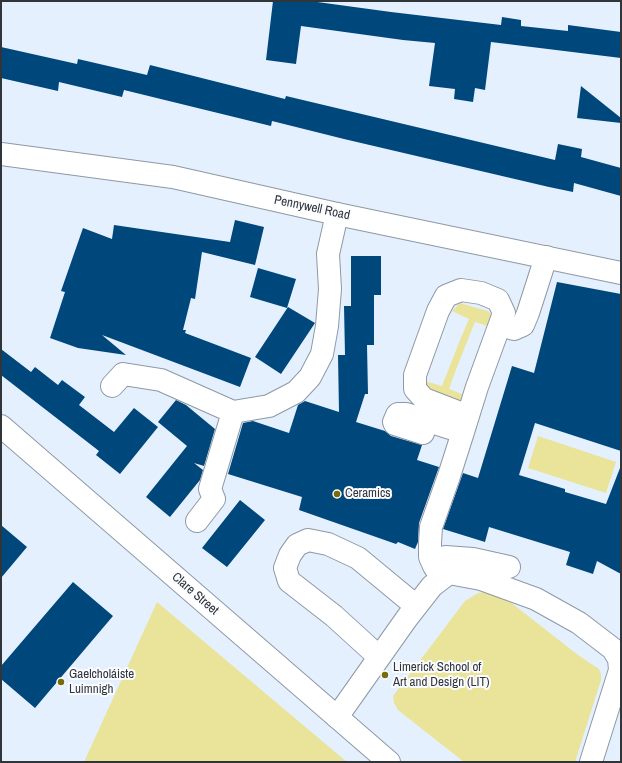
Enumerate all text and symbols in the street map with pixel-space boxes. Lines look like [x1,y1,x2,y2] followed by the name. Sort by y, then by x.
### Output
[273,192,351,224] street label: Pennywell Road
[345,486,391,502] place label: Ceramics
[332,489,342,499] marker: Ceramics
[168,569,222,619] street label: Clare Street
[393,660,490,691] place label: Limerick School of Art and Design (LIT)
[69,667,134,698] place label: Gaelcholáiste Luimnigh
[380,670,390,680] marker: Limerick School of Art and Design (LIT)
[56,677,66,687] marker: Gaelcholáiste Luimnigh

